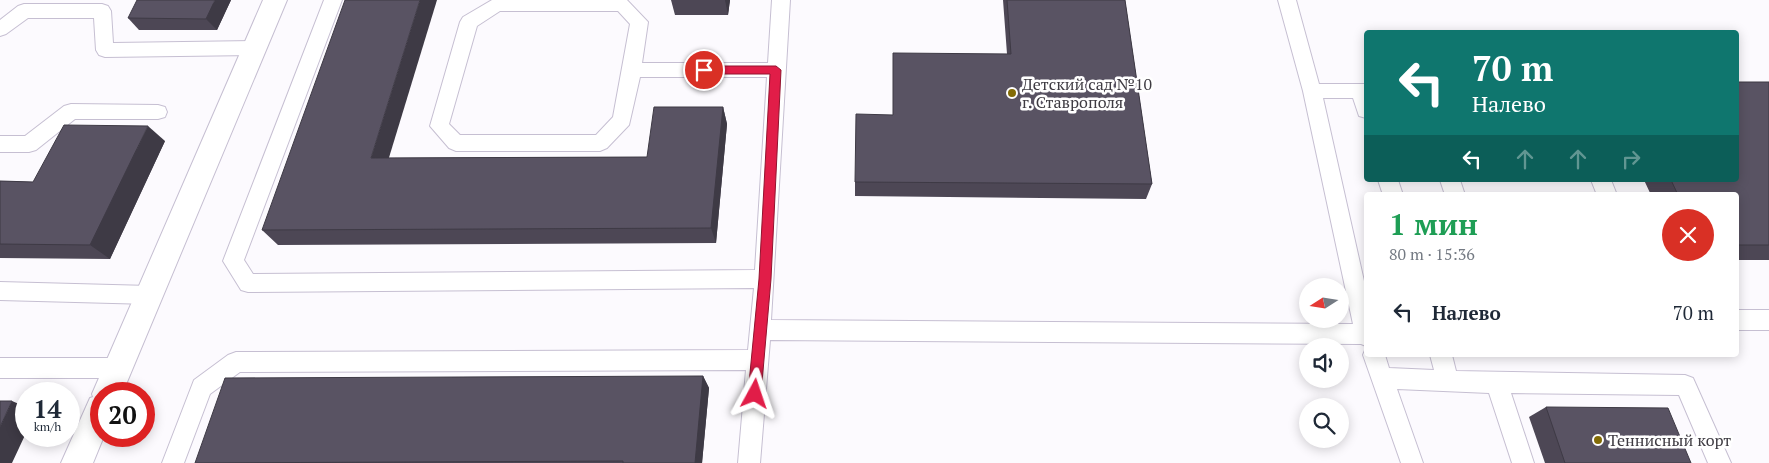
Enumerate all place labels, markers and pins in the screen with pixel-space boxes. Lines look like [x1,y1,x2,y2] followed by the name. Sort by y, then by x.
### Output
[683,49,725,91] pin
[1022,73,1152,113] place label: Детский сад №10 г. Ставрополя
[1006,87,1018,99] marker: Детский сад №10 г. Ставрополя
[1608,429,1731,451] place label: Теннисный корт
[1592,434,1604,446] marker: Теннисный корт

